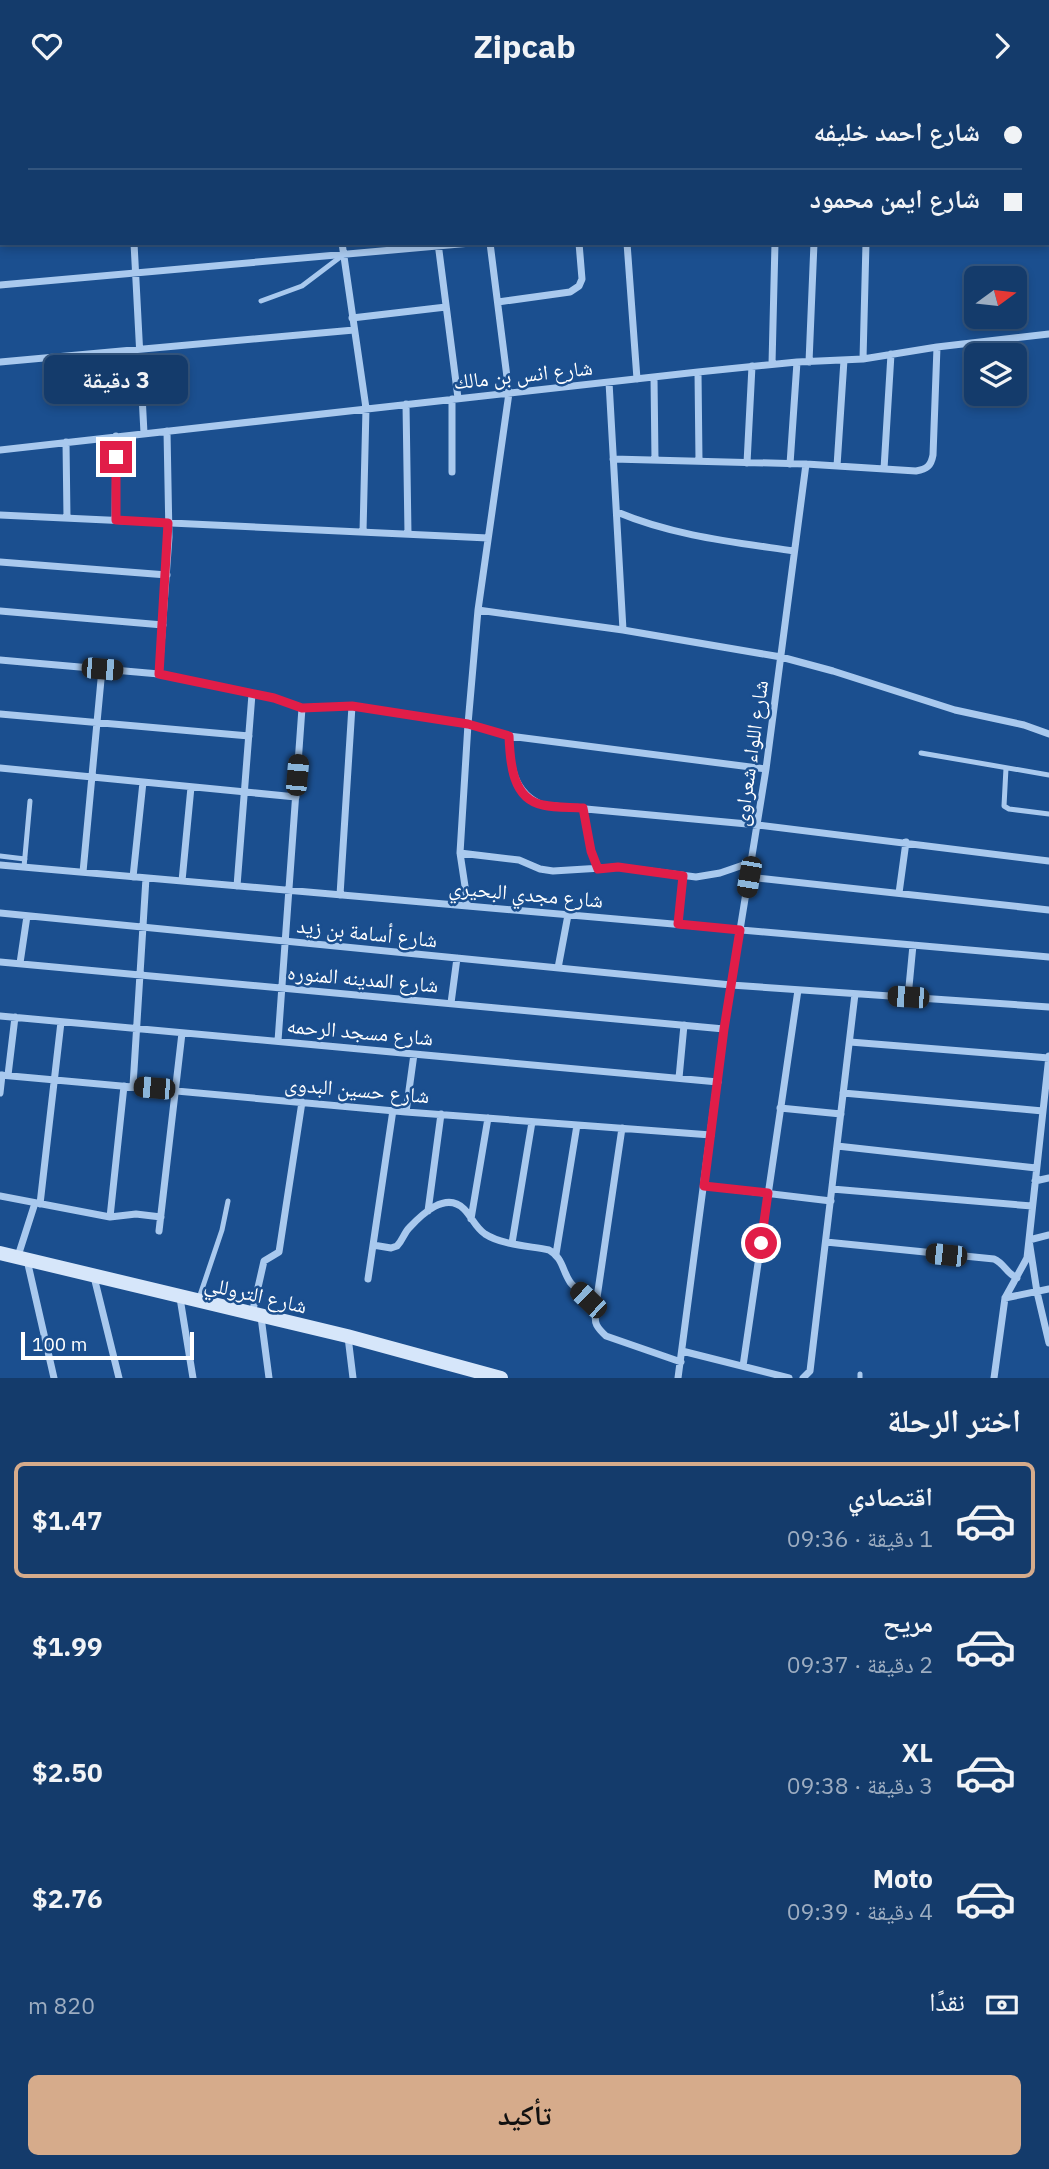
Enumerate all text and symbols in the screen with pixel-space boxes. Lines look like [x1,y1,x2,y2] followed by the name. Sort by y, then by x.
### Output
[473,25,576,67] text: Zipcab
[28,27,66,65] icon: heart
[983,27,1021,65] icon: forward
[813,114,980,148] text: شارع احمد خليفه
[810,181,980,215] text: شارع ايمن محمود
[964,266,1027,329] north arrow
[964,266,1027,406] map controls
[964,343,1027,406] button: layers
[452,353,594,395] street label: شارع انس بن مالك
[44,355,188,405] callout: 3 دقيقة
[82,364,150,394] text: 3 دقيقة
[100,441,132,473] route end
[81,657,124,681] car
[726,678,774,828] street label: شارع اللواء شعراوى
[285,753,310,797] car
[736,854,763,900] car
[447,872,604,917] street label: شارع مجدي البحيري
[295,911,439,953] street label: شارع أسامة بن زيد
[286,957,440,999] street label: شارع المدينه المنوره
[887,985,930,1009] car
[286,1011,434,1051] street label: شارع مسجد الرحمه
[283,1069,431,1109] street label: شارع حسين البدوى
[133,1076,176,1100] car
[745,1227,777,1259] route start
[925,1242,968,1268] car
[201,1269,310,1323] street label: شارع التروللي
[566,1278,611,1322] car
[21,1329,194,1361] scale bar
[32,1332,87,1356] text: 100 m
[887,1399,1021,1441] text: اختر الرحلة
[848,1479,933,1513] text: اقتصادي
[954,1489,1017,1552] icon: car
[32,1503,103,1537] text: $1.47
[787,1523,933,1553] text: 1 دقيقة · 09:36
[883,1605,933,1639] text: مريح
[954,1615,1017,1678] icon: car
[32,1629,103,1663] text: $1.99
[787,1649,933,1679] text: 2 دقيقة · 09:37
[902,1735,933,1769] text: XL
[954,1741,1017,1804] icon: car
[32,1755,103,1789] text: $2.50
[787,1770,933,1800] text: 3 دقيقة · 09:38
[873,1861,933,1895] text: Moto
[954,1867,1017,1930] icon: car
[32,1881,103,1915] text: $2.76
[787,1896,933,1926] text: 4 دقيقة · 09:39
[929,1984,965,2018] text: نقدًا
[983,1986,1021,2024] icon: cash
[28,1990,95,2020] text: 820 m
[28,2075,1021,2155] button: تأكيد

